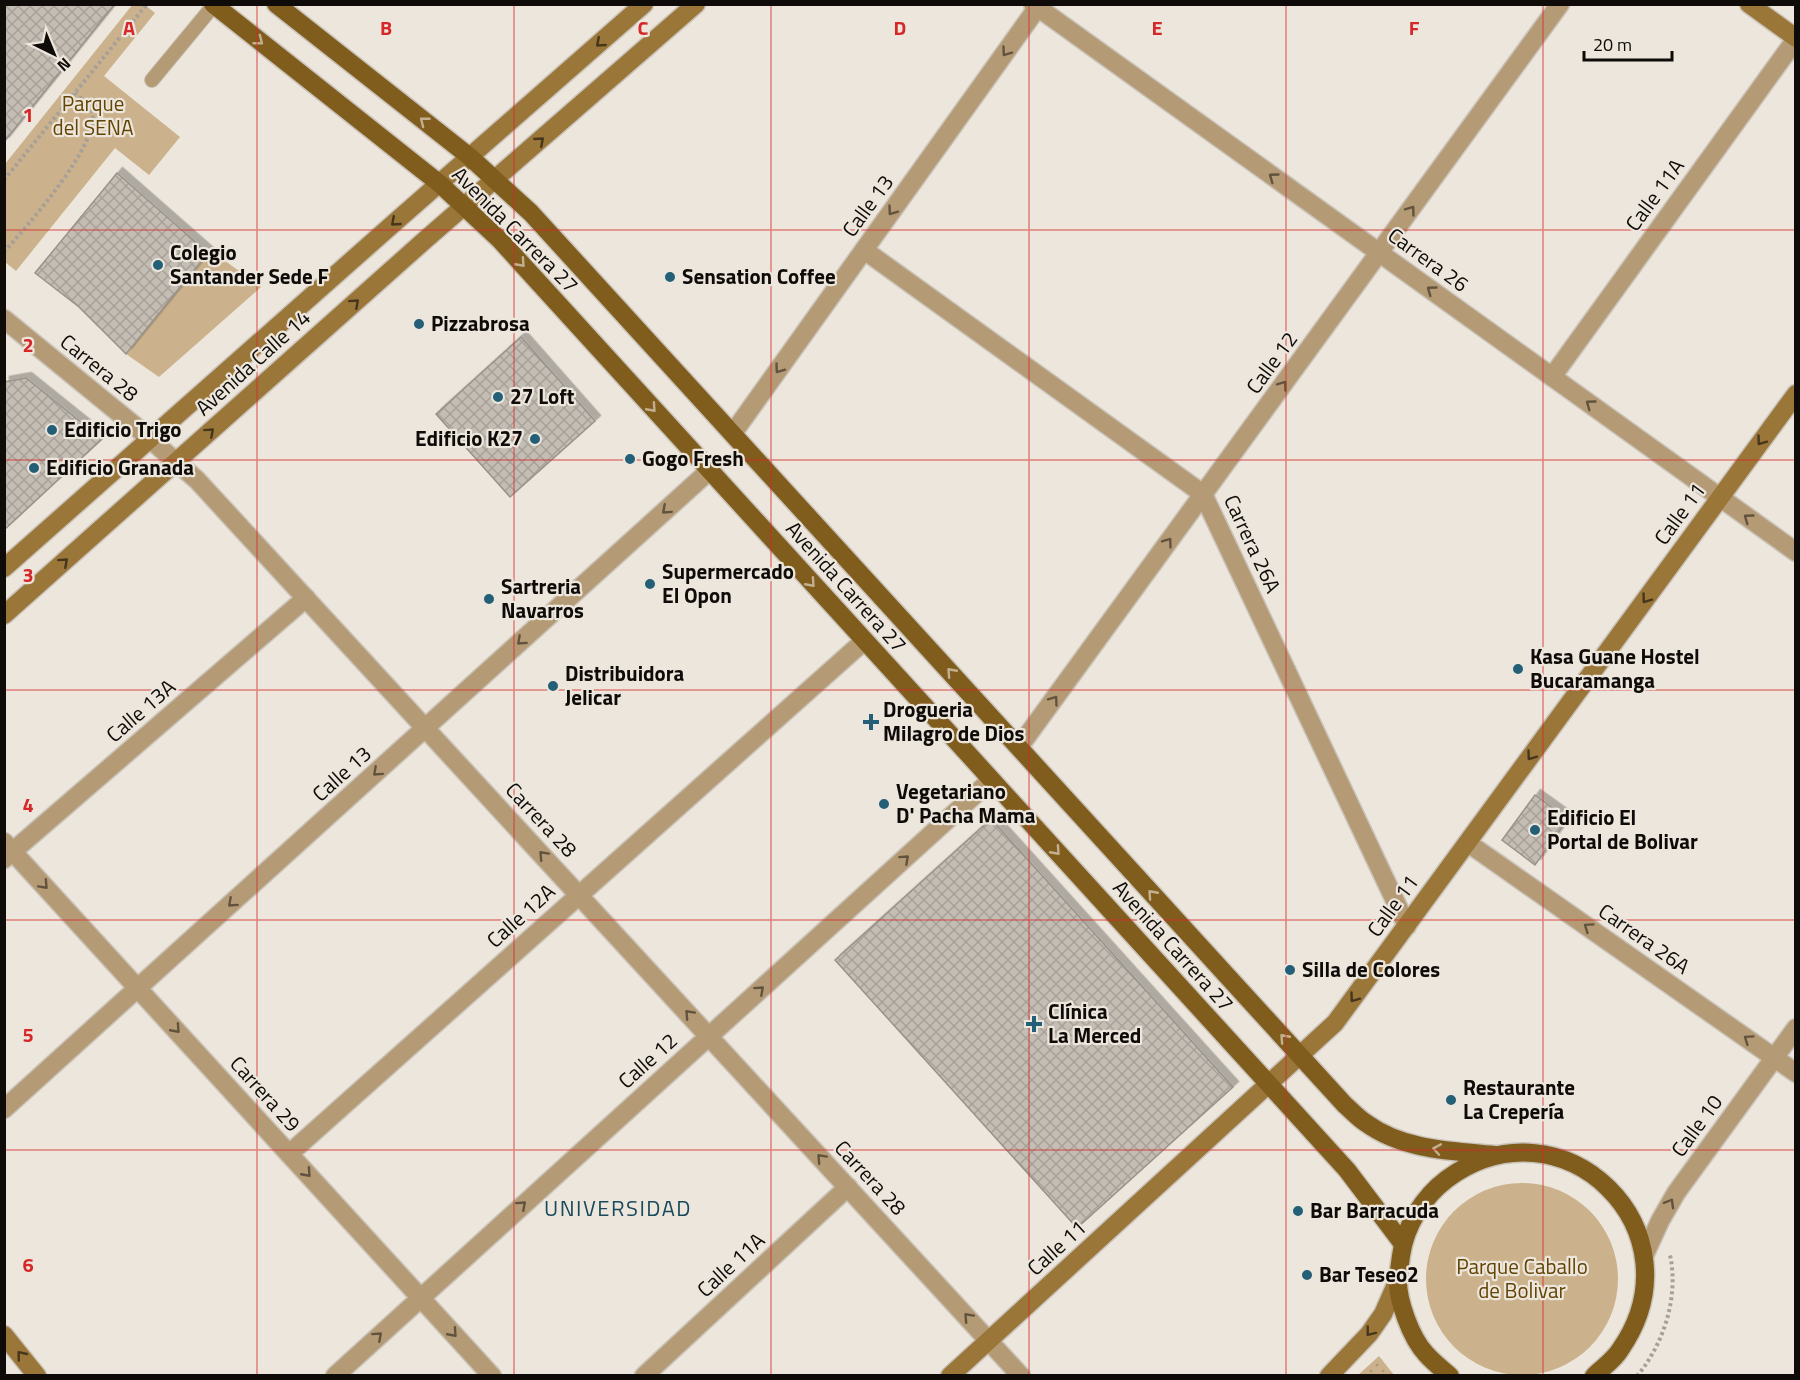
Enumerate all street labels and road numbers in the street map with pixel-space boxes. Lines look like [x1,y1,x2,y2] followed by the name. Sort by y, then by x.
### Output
[1617,151,1692,237] street label: Calle 11A
[445,159,586,300] street label: Avenida Carrera 27
[834,168,901,243] street label: Calle 13
[1382,219,1476,299] street label: Carrera 26
[188,302,317,423] street label: Avenida Calle 14
[1238,325,1305,400] street label: Calle 12
[53,326,146,409] street label: Carrera 28
[1646,476,1713,551] street label: Calle 11
[1216,489,1290,598] street label: Carrera 26A
[779,513,915,659] street label: Avenida Carrera 27
[99,671,182,750] street label: Calle 13A
[304,738,378,809] street label: Calle 13
[498,774,585,864] street label: Carrera 28
[1359,868,1426,943] street label: Calle 11
[1106,872,1242,1018] street label: Avenida Carrera 27
[479,875,562,955] street label: Calle 12A
[1592,895,1697,982] street label: Carrera 26A
[610,1025,684,1096] street label: Calle 12
[223,1048,309,1139] street label: Carrera 29
[1663,1088,1730,1163] street label: Calle 10
[827,1132,914,1222] street label: Carrera 28
[1019,1212,1093,1283] street label: Calle 11
[689,1224,772,1304] street label: Calle 11A

